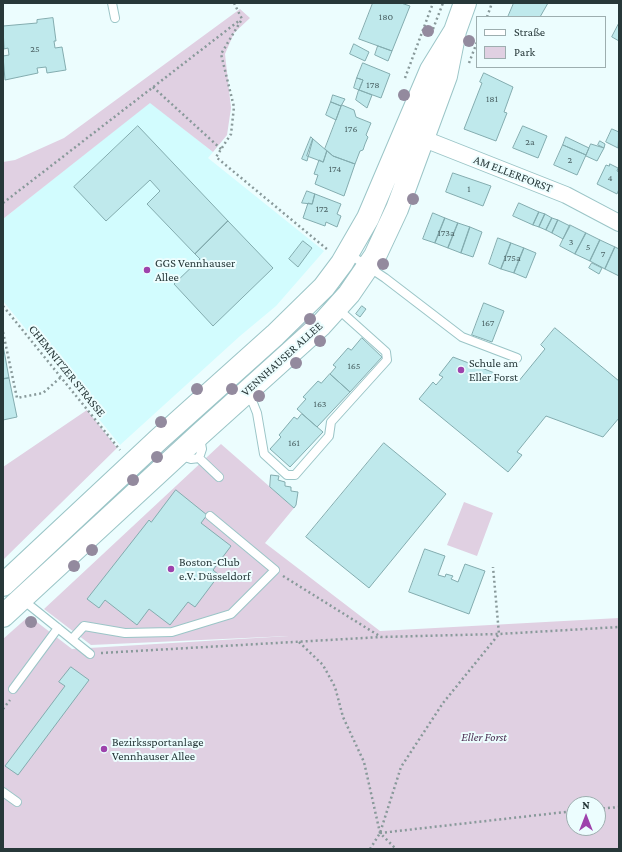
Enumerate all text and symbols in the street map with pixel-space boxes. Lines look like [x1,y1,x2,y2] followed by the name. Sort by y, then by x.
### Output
[379,11,393,23] house number: 180
[476,16,606,68] legend
[514,25,545,39] text: Straße
[30,43,40,55] house number: 25
[514,45,535,59] text: Park
[366,79,380,91] house number: 178
[486,93,498,105] house number: 181
[345,123,357,135] house number: 176
[525,136,535,148] house number: 2a
[472,152,554,196] street label: AM ELLERFORST
[568,154,572,166] house number: 2
[329,163,341,175] house number: 174
[607,172,613,184] house number: 4
[467,183,471,195] house number: 1
[316,203,328,215] house number: 172
[437,227,455,239] house number: 173a
[569,236,573,248] house number: 3
[586,241,590,253] house number: 5
[601,248,605,260] house number: 7
[503,252,521,264] house number: 175a
[155,256,235,284] place label: GGS Vennhauser Allee
[142,265,152,275] marker: GGS Vennhauser Allee
[482,317,494,329] house number: 167
[238,319,326,399] street label: VENNHAUSER ALLEE
[26,322,108,420] street label: CHEMNITZER STRASSE
[469,356,518,384] place label: Schule am Eller Forst
[348,360,360,372] house number: 165
[456,365,466,375] marker: Schule am Eller Forst
[314,398,326,410] house number: 163
[288,437,300,449] house number: 161
[179,555,251,583] place label: Boston-Club e.V. Düsseldorf
[166,564,176,574] marker: Boston-Club e.V. Düsseldorf
[461,730,507,744] park label: Eller Forst
[112,735,203,763] place label: Bezirkssportanlage Vennhauser Allee
[99,744,109,754] marker: Bezirkssportanlage Vennhauser Allee
[566,796,606,836] north arrow
[582,799,590,811] text: N

